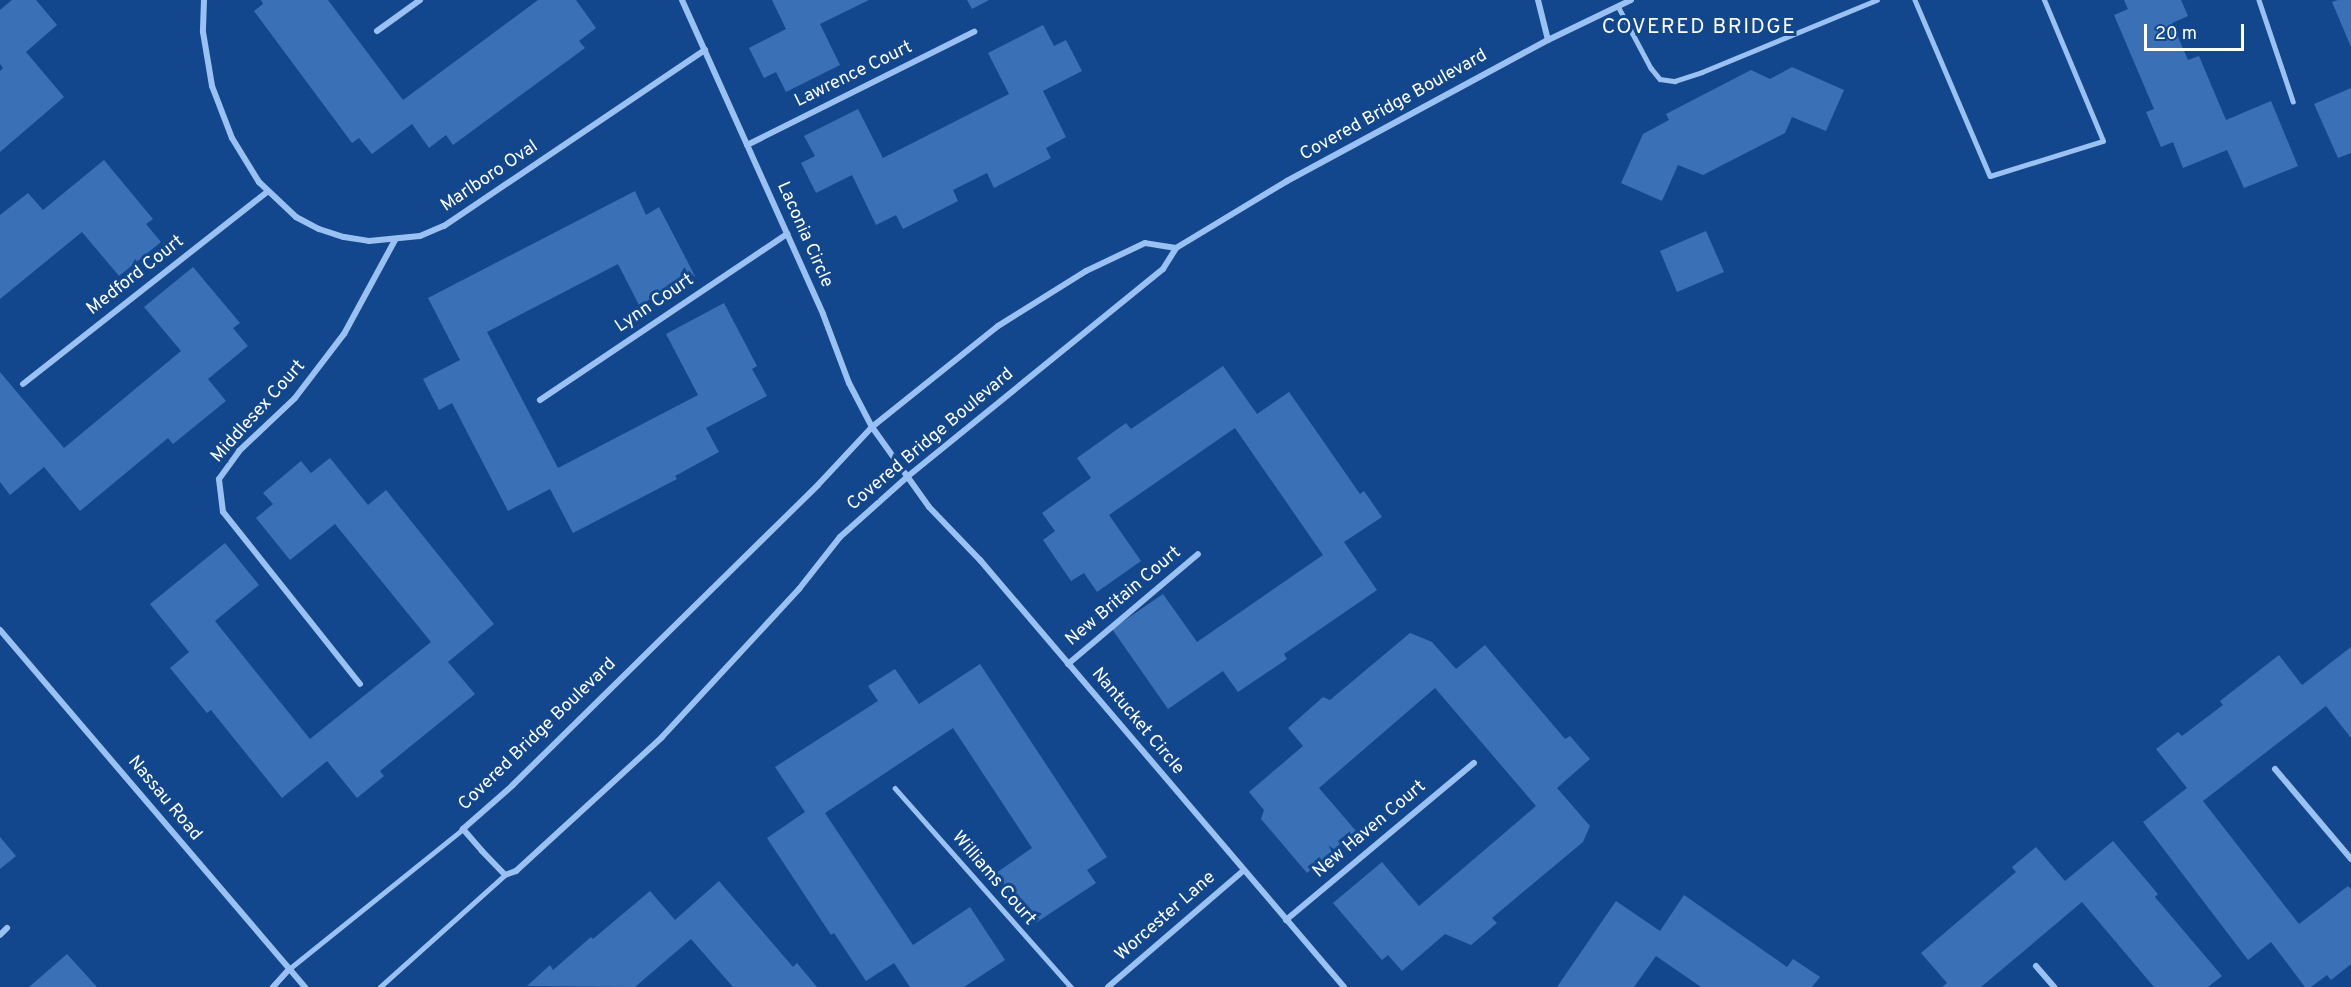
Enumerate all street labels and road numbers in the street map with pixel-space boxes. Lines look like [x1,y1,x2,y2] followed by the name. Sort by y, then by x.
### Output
[792,37,916,113] street label: Lawrence Court
[1297,46,1491,166] street label: Covered Bridge Boulevard
[437,137,543,217] street label: Marlboro Oval
[771,179,837,291] street label: Laconia Circle
[83,231,189,321] street label: Medford Court
[612,270,698,338] street label: Lynn Court
[207,356,311,468] street label: Middlesex Court
[843,364,1019,516] street label: Covered Bridge Boulevard
[1062,542,1186,652] street label: New Britain Court
[455,654,621,816] street label: Covered Bridge Boulevard
[1086,664,1188,780] street label: Nantucket Circle
[122,752,206,846] street label: Nassau Road
[1309,777,1431,883] street label: New Haven Court
[946,828,1040,930] street label: Williams Court
[1111,868,1221,966] street label: Worcester Lane

